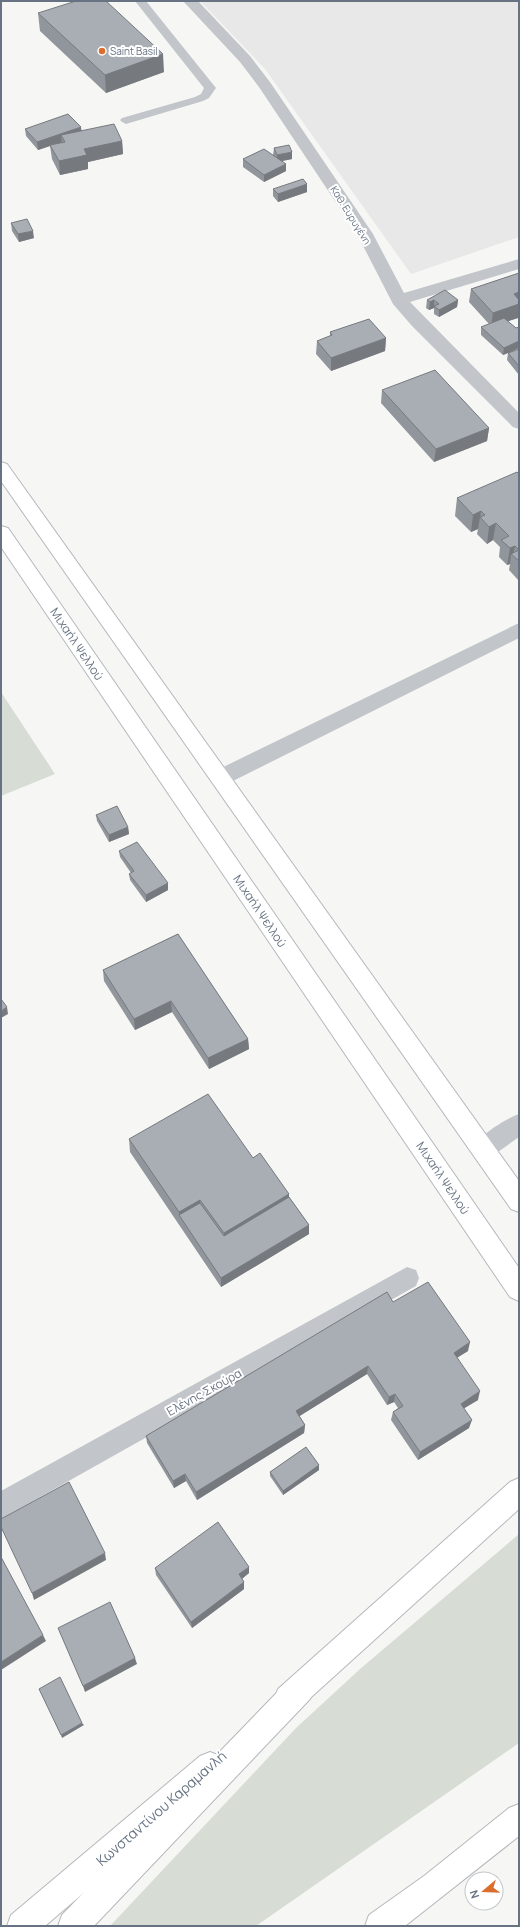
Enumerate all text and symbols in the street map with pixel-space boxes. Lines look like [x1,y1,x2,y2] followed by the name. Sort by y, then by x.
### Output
[110,44,158,58] place label: Saint Basil
[97,46,107,56] marker: Saint Basil
[327,183,375,247] street label: Καθ. Ευρυγένη
[46,604,108,684] street label: Μιχαήλ Ψελλού
[229,871,291,951] street label: Μιχαήλ Ψελλού
[412,1138,474,1218] street label: Μιχαήλ Ψελλού
[163,1364,245,1420] street label: Ελένης Σκούρα
[92,1746,230,1870] street label: Κωνσταντίνου Καραμανλή
[464,1871,504,1911] north arrow
[466,1888,482,1901] text: N

